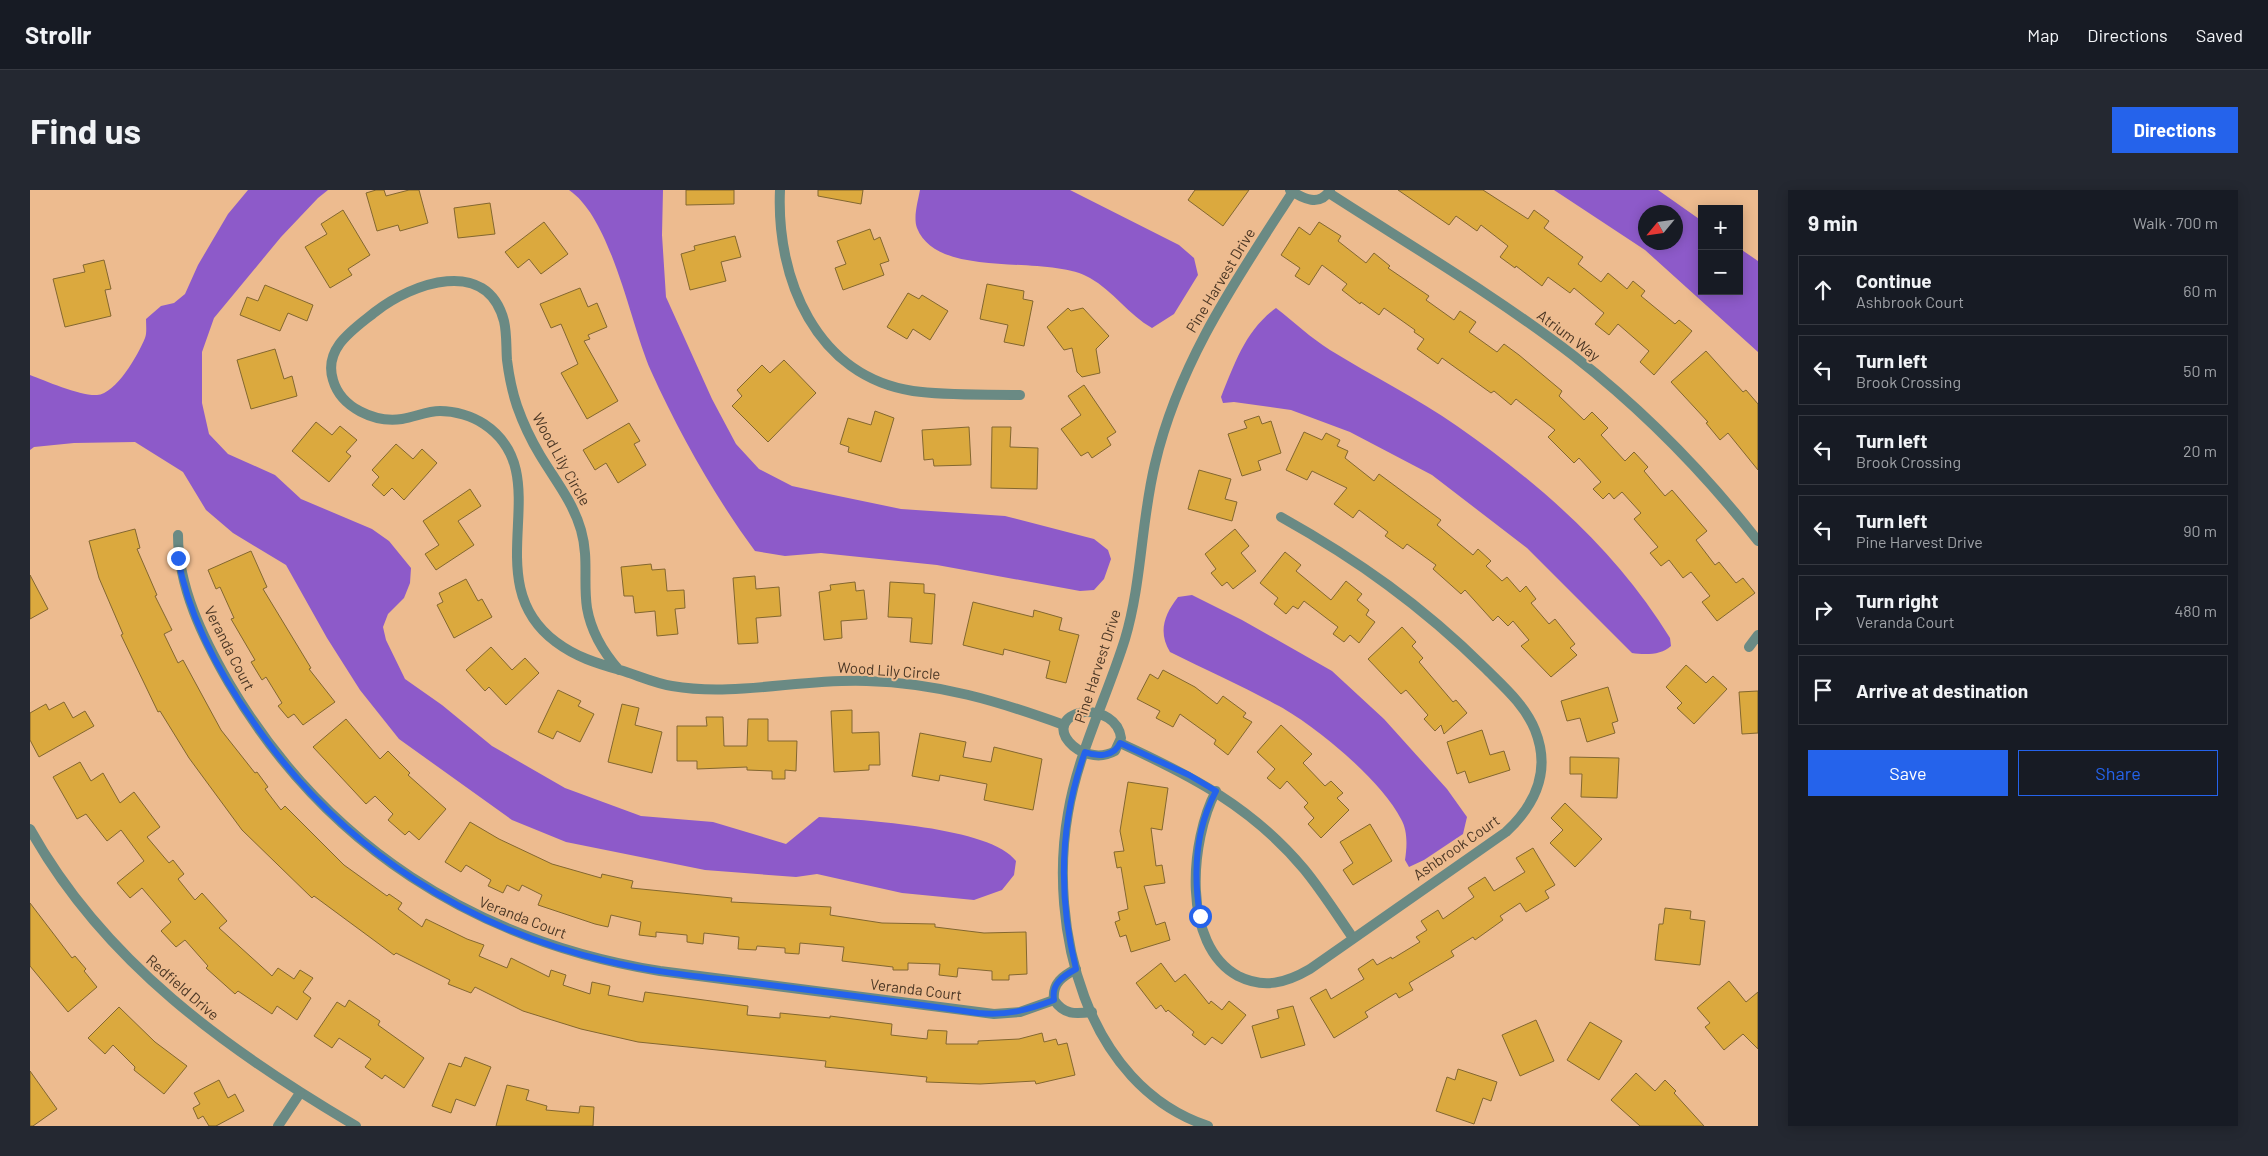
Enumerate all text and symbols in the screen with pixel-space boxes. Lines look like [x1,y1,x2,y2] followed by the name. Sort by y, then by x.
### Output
[25,20,92,49] text: Strollr
[2027,24,2059,46] text: Map
[2087,24,2168,46] text: Directions
[2196,24,2243,46] text: Saved
[2112,107,2238,153] button: Directions
[30,109,141,151] text: Find us
[1638,205,1683,250] north arrow
[1698,205,1743,295] map controls
[1698,205,1743,250] button: +
[1808,210,1858,235] text: 9 min
[2133,213,2218,232] text: Walk · 700 m
[1182,224,1258,336] street label: Pine Harvest Drive
[1698,250,1743,295] button: −
[1856,269,1932,292] text: Continue
[1809,276,1837,304] icon: ahead
[2183,281,2217,300] text: 60 m
[1856,292,1964,311] text: Ashbrook Court
[1534,306,1604,365] street label: Atrium Way
[1856,349,1927,372] text: Turn left
[1809,356,1837,384] icon: left
[2183,361,2217,380] text: 50 m
[1856,372,1961,391] text: Brook Crossing
[529,409,595,509] street label: Wood Lily Circle
[1856,429,1927,452] text: Turn left
[1809,436,1837,464] icon: left
[2183,441,2217,460] text: 20 m
[1856,452,1961,471] text: Brook Crossing
[1856,509,1927,532] text: Turn left
[1809,516,1837,544] icon: left
[2183,521,2217,540] text: 90 m
[1856,532,1983,551] text: Pine Harvest Drive
[167,547,190,570] route end
[1856,589,1938,612] text: Turn right
[1809,596,1837,624] icon: right
[2174,601,2217,620] text: 480 m
[201,603,259,693] street label: Veranda Court
[1070,607,1124,725] street label: Pine Harvest Drive
[1856,612,1955,631] text: Veranda Court
[837,657,941,683] street label: Wood Lily Circle
[1809,676,1837,704] icon: arrive
[1856,679,2028,702] text: Arrive at destination
[1808,750,2008,796] button: Save
[2018,750,2218,796] button: Share
[1409,811,1503,883] street label: Ashbrook Court
[477,892,569,942] street label: Veranda Court
[1189,905,1212,928] route start
[143,951,223,1023] street label: Redfield Drive
[869,974,963,1004] street label: Veranda Court

